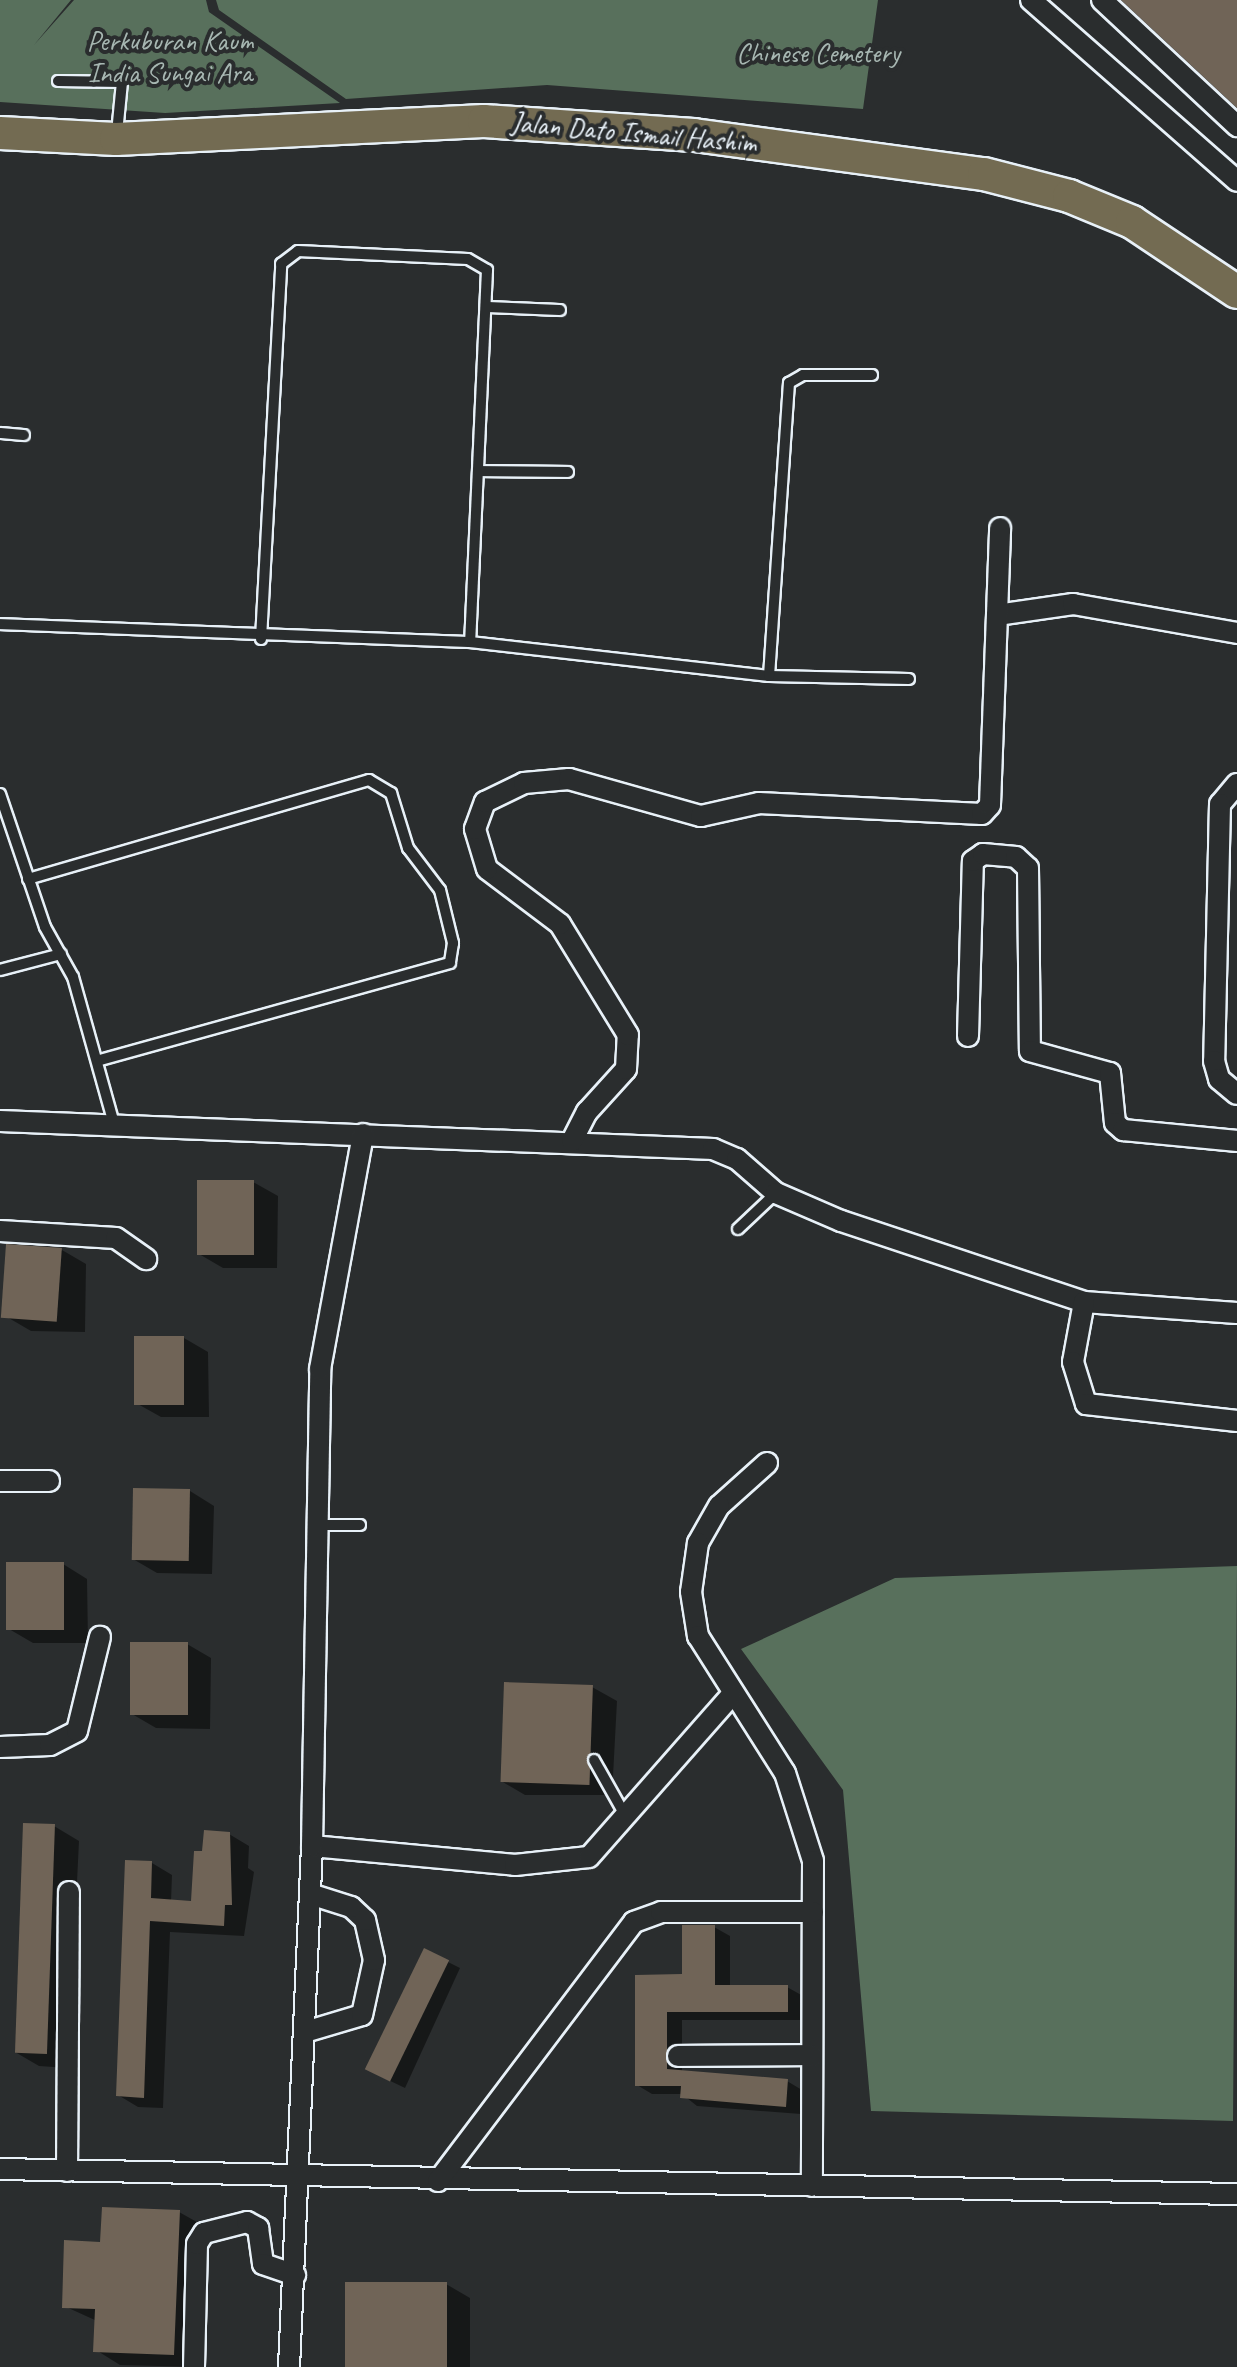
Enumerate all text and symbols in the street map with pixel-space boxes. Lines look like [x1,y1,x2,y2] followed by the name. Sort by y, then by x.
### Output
[86,24,254,90] park label: Perkuburan Kaum India Sungai Ara
[736,36,900,70] park label: Chinese Cemetery
[509,105,759,161] street label: Jalan Dato Ismail Hashim

